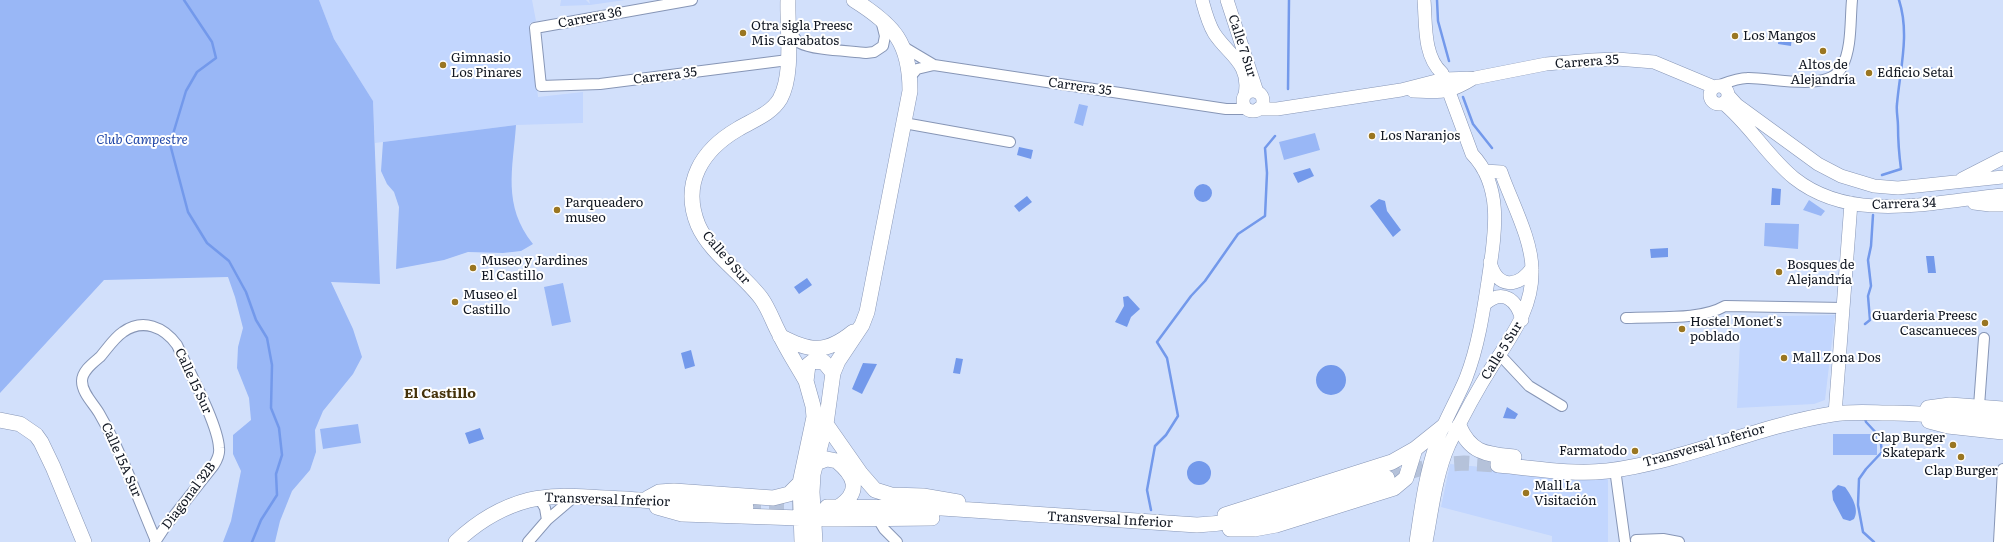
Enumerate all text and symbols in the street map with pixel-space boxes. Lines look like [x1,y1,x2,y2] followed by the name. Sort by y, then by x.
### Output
[557,4,623,32] street label: Carrera 36
[1225,13,1259,79] street label: Calle 7 Sur
[751,18,852,49] place label: Otra sigla Preesc Mis Garabatos
[738,28,748,38] marker: Otra sigla Preesc Mis Garabatos
[1743,28,1816,44] place label: Los Mangos
[1730,31,1740,41] marker: Los Mangos
[1818,46,1828,56] marker: Altos de Alejandría
[451,50,521,81] place label: Gimnasio Los Pinares
[1555,52,1619,72] street label: Carrera 35
[1790,57,1856,88] place label: Altos de Alejandría
[438,60,448,70] marker: Gimnasio Los Pinares
[632,64,698,88] street label: Carrera 35
[1877,65,1953,81] place label: Edficio Setai
[1864,68,1874,78] marker: Edficio Setai
[1047,75,1113,99] street label: Carrera 35
[1380,128,1460,144] place label: Los Naranjos
[1367,131,1377,141] marker: Los Naranjos
[96,132,188,148] park label: Club Campestre
[565,195,643,226] place label: Parqueadero museo
[1871,195,1937,213] street label: Carrera 34
[552,205,562,215] marker: Parqueadero museo
[699,228,753,288] street label: Calle 9 Sur
[481,253,587,284] place label: Museo y Jardines El Castillo
[1787,257,1854,288] place label: Bosques de Alejandría
[468,263,478,273] marker: Museo y Jardines El Castillo
[1774,267,1784,277] marker: Bosques de Alejandría
[463,287,517,318] place label: Museo el Castillo
[450,297,460,307] marker: Museo el Castillo
[1872,308,1977,339] place label: Guarderia Preesc Cascanueces
[1690,314,1782,345] place label: Hostel Monet's poblado
[1980,318,1990,328] marker: Guarderia Preesc Cascanueces
[1478,319,1526,383] street label: Calle 5 Sur
[1677,324,1687,334] marker: Hostel Monet's poblado
[171,346,215,416] street label: Calle 15 Sur
[1792,350,1881,366] place label: Mall Zona Dos
[1779,353,1789,363] marker: Mall Zona Dos
[404,386,476,402] district label: El Castillo
[98,420,144,500] street label: Calle 15A Sur
[1641,421,1767,471] street label: Transversal Inferior
[1871,430,1945,461] place label: Clap Burger Skatepark
[1948,440,1958,450] marker: Clap Burger Skatepark
[1559,443,1627,459] place label: Farmatodo
[1630,446,1640,456] marker: Farmatodo
[1956,452,1966,462] marker: Clap Burger
[159,459,219,533] street label: Diagonal 32B
[1924,463,1998,479] place label: Clap Burger
[1534,478,1597,509] place label: Mall La Visitación
[1521,488,1531,498] marker: Mall La Visitación
[544,490,670,510] street label: Transversal Inferior
[1047,509,1173,531] street label: Transversal Inferior

